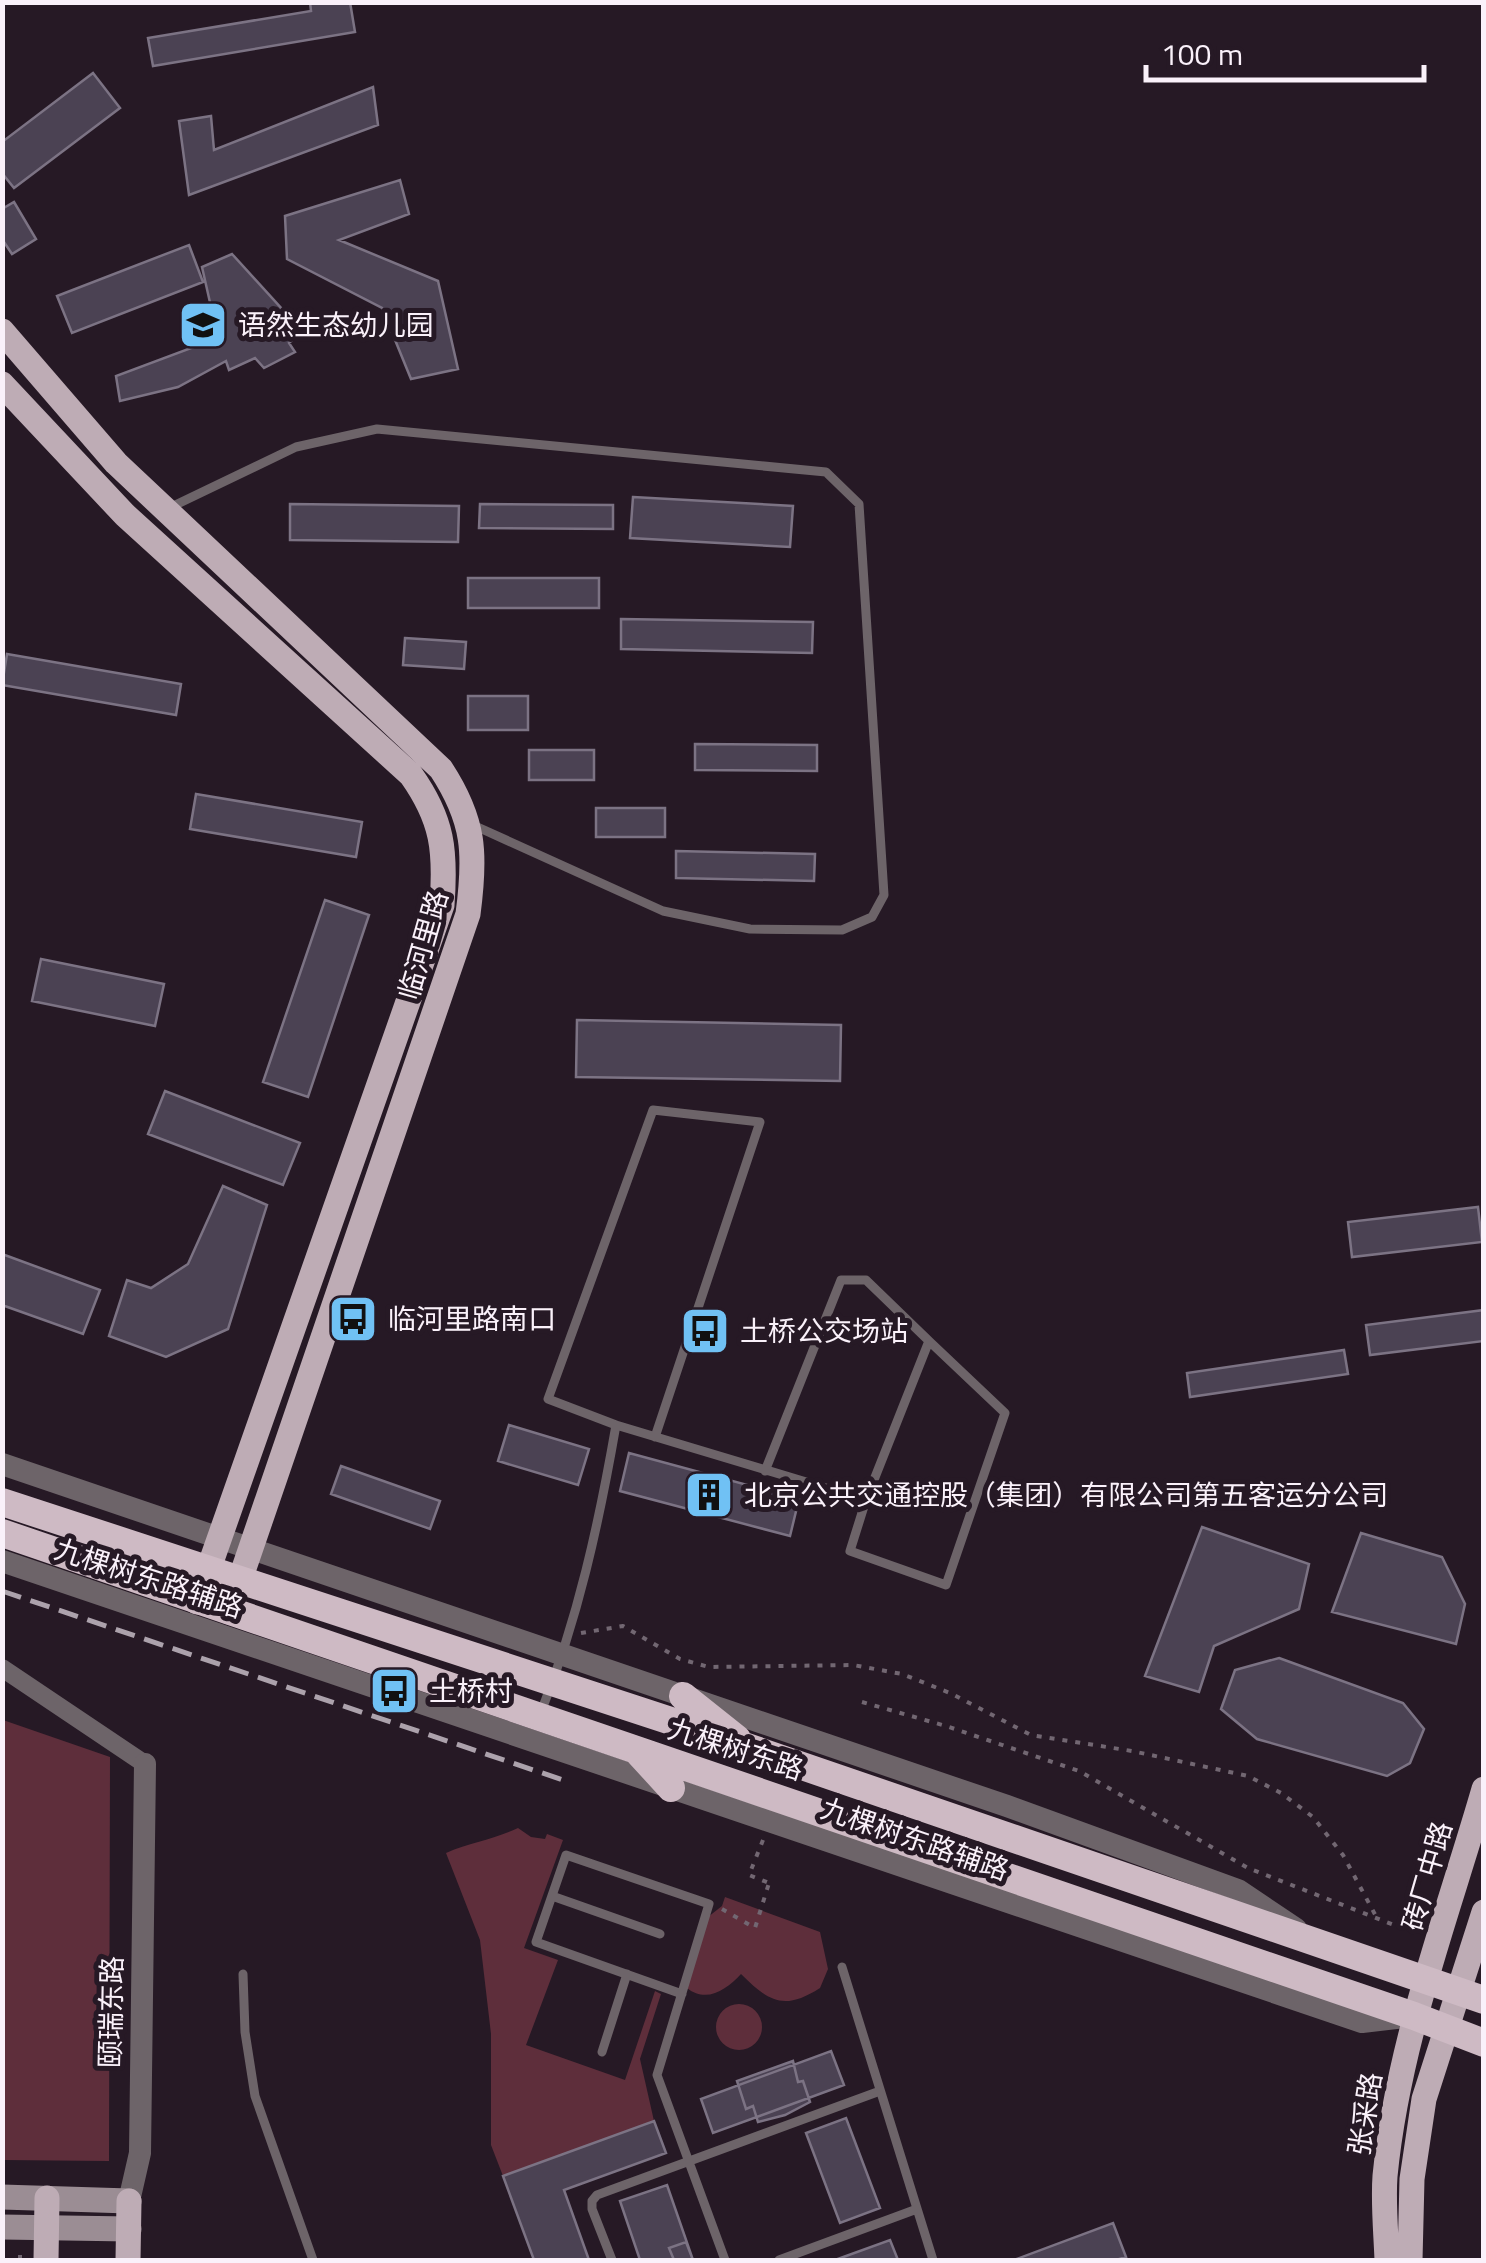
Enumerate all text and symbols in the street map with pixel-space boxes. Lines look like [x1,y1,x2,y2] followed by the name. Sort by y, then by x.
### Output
[1146,20,1424,82] scale bar
[1161,31,1243,77] text: 100 m
[177,299,229,351] school or university icon: 语然生态幼儿园
[238,303,434,346] place label: 语然生态幼儿园
[386,885,459,1005] street label: 临河里路
[327,1293,379,1345] bus stop icon: 临河里路南口
[388,1297,556,1340] place label: 临河里路南口
[679,1305,731,1357] bus stop icon: 土桥公交场站
[740,1309,908,1352] place label: 土桥公交场站
[683,1469,735,1521] building icon: 北京公共交通控股（集团）有限公司第五客运分公司
[744,1473,1388,1516] place label: 北京公共交通控股（集团）有限公司第五客运分公司
[49,1527,249,1628] street label: 九棵树东路辅路
[368,1665,420,1717] bus stop icon: 土桥村
[429,1669,513,1712] place label: 土桥村
[663,1706,809,1791] street label: 九棵树东路
[815,1786,1015,1891] street label: 九棵树东路辅路
[1390,1816,1463,1936] street label: 砖厂中路
[88,1956,133,2068] street label: 颐瑞东路
[1337,2069,1392,2159] street label: 张采路

